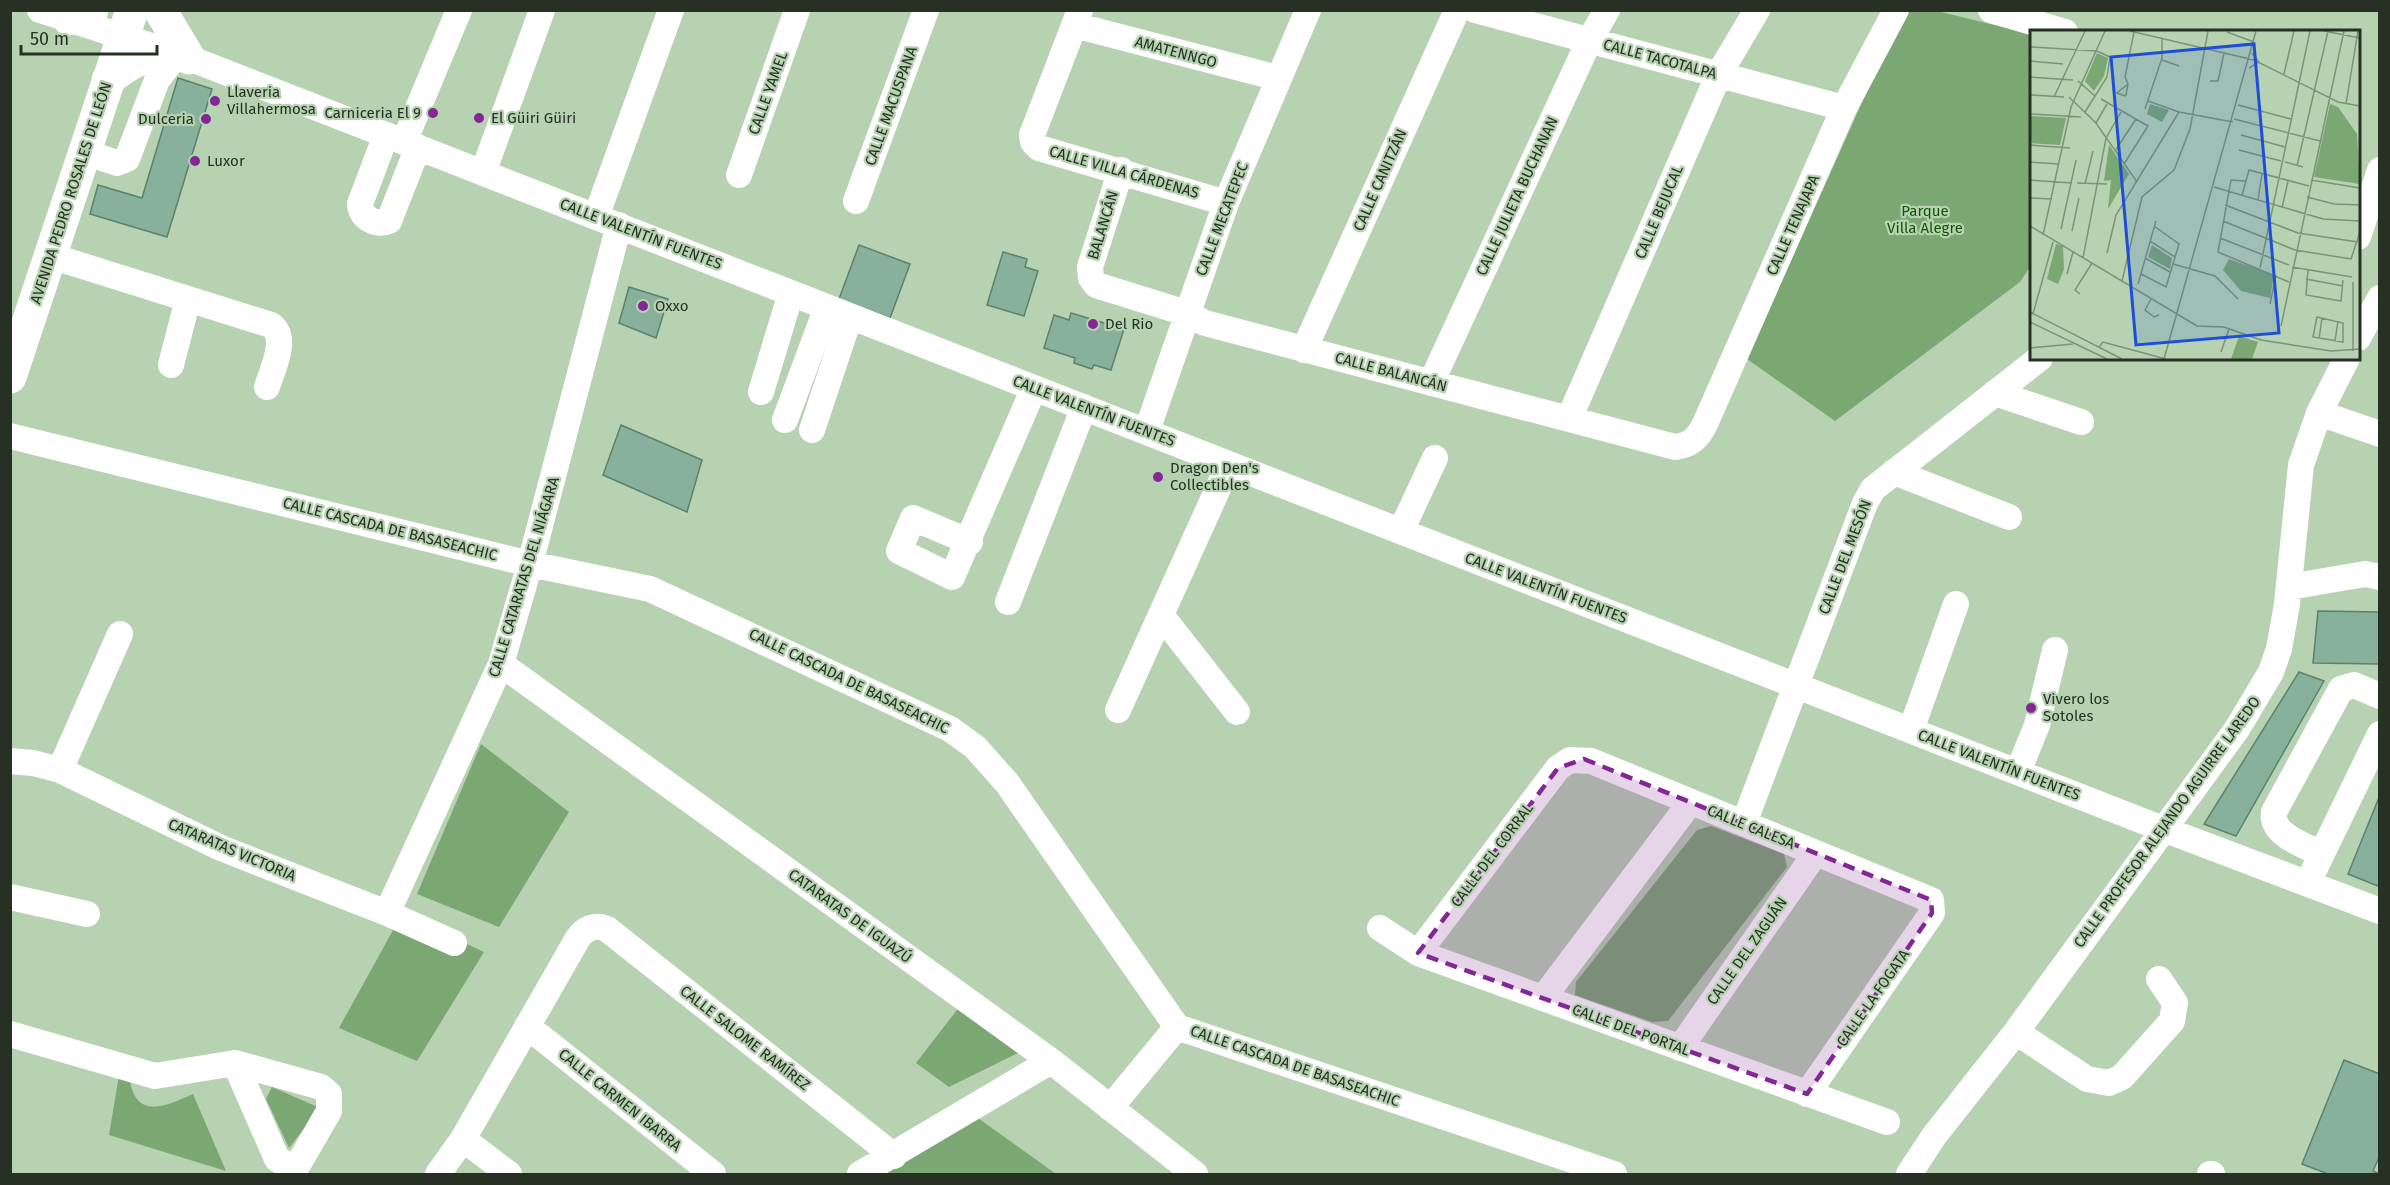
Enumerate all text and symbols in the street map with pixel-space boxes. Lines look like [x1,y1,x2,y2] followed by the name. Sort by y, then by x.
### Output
[21,18,158,56] scale bar
[30,28,69,50] text: 50 m
[2030,30,2360,360] inset map
[1133,32,1219,72] street label: AMATENNGO
[1601,35,1719,83] street label: CALLE TACOTALPA
[861,44,921,168] street label: CALLE MACUSPANA
[745,48,792,137] street label: CALLE YAMEL
[27,80,115,306] street label: AVENIDA PEDRO ROSALES DE LEÓN
[227,83,316,118] place label: Llaveria Villahermosa
[208,94,222,108] marker: Llaveria Villahermosa
[324,104,421,122] place label: Carniceria El 9
[426,106,440,120] marker: Carniceria El 9
[491,109,576,127] place label: El Güiri Güiri
[138,110,194,128] place label: Dulceria
[472,111,486,125] marker: El Güiri Güiri
[199,112,213,126] marker: Dulceria
[1472,114,1562,278] street label: CALLE JULIETA BUCHANAN
[1349,126,1411,234] street label: CALLE CANITZÁN
[1047,142,1201,202] street label: CALLE VILLA CÁRDENAS
[207,152,245,170] place label: Luxor
[188,154,202,168] marker: Luxor
[1192,159,1252,278] street label: CALLE MECATEPEC
[1631,162,1687,262] street label: CALLE BEJUCAL
[1763,172,1823,278] street label: CALLE TENAJAPA
[1084,188,1122,262] street label: BALANCÁN
[557,195,725,273] street label: CALLE VALENTÍN FUENTES
[1887,202,1963,237] park label: Parque Villa Alegre
[655,297,688,315] place label: Oxxo
[636,299,650,313] marker: Oxxo
[1105,315,1153,333] place label: Del Rio
[1086,317,1100,331] marker: Del Rio
[1333,348,1449,396] street label: CALLE BALANCÁN
[1010,372,1178,450] street label: CALLE VALENTÍN FUENTES
[1170,459,1259,494] place label: Dragon Den's Collectibles
[1151,470,1165,484] marker: Dragon Den's Collectibles
[485,474,563,679] street label: CALLE CATARATAS DEL NIÁGARA
[281,494,500,565] street label: CALLE CASCADA DE BASASEACHIC
[1815,497,1875,617] street label: CALLE DEL MESÓN
[1462,549,1630,627] street label: CALLE VALENTÍN FUENTES
[746,625,952,738] street label: CALLE CASCADA DE BASASEACHIC
[2043,690,2109,725] place label: Vivero los Sotoles
[2070,693,2264,951] street label: CALLE PROFESOR ALEJANDO AGUIRRE LAREDO
[2024,701,2038,715] marker: Vivero los Sotoles
[1915,726,2083,804] street label: CALLE VALENTÍN FUENTES
[1447,799,1537,911] street label: CALLE DEL CORRAL
[1705,801,1798,853] street label: CALLE CALESA
[165,815,299,885] street label: CATARATAS VICTORIA
[785,865,915,967] street label: CATARATAS DE IGUAZÚ
[1703,894,1791,1008] street label: CALLE DEL ZAGUÁN
[1833,946,1913,1050] street label: CALLE LA FOGATA
[676,982,814,1094] street label: CALLE SALOME RAMÍREZ
[1570,1000,1693,1060] street label: CALLE DEL PORTAL
[1188,1022,1403,1111] street label: CALLE CASCADA DE BASASEACHIC
[555,1045,685,1155] street label: CALLE CARMEN IBARRA

